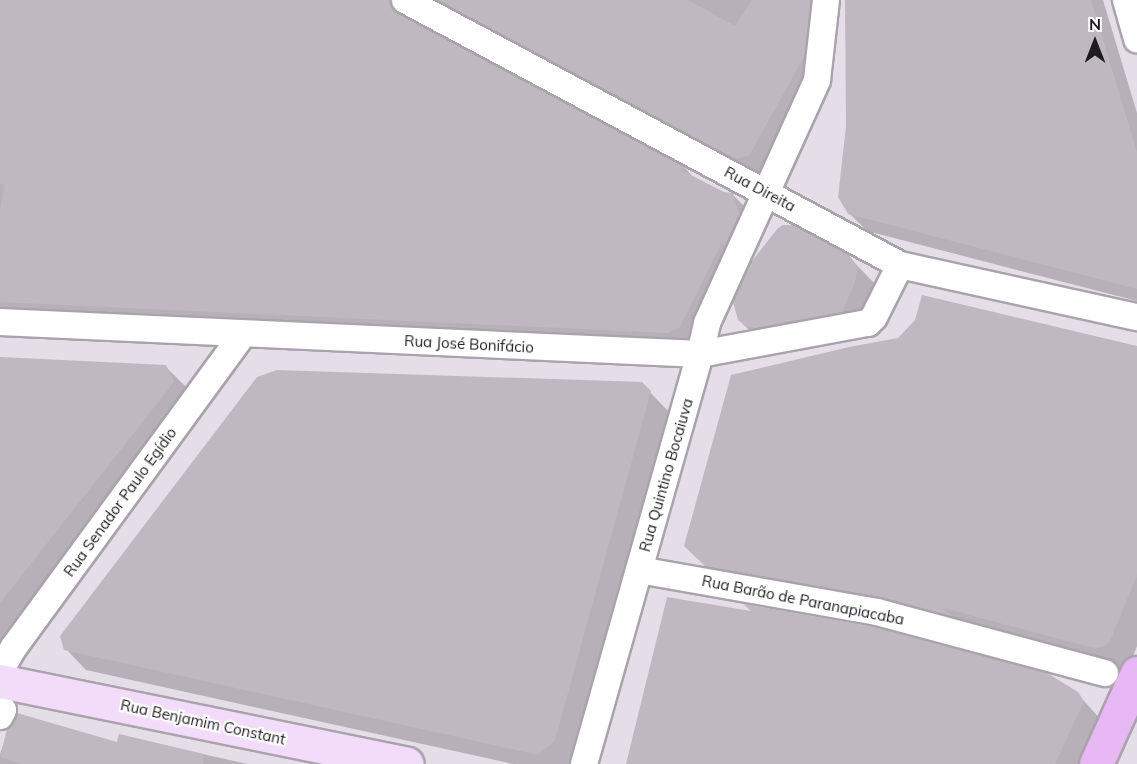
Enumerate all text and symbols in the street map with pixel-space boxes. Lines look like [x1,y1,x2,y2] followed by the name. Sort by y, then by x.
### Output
[1065,12,1125,72] north arrow
[1089,14,1101,34] text: N
[721,163,799,215] street label: Rua Direita
[404,332,534,356] street label: Rua José Bonifácio
[635,396,697,554] street label: Rua Quintino Bocaiuva
[60,424,180,580] street label: Rua Senador Paulo Egídio
[700,572,906,628] street label: Rua Barão de Paranapiacaba
[119,696,287,748] street label: Rua Benjamim Constant

